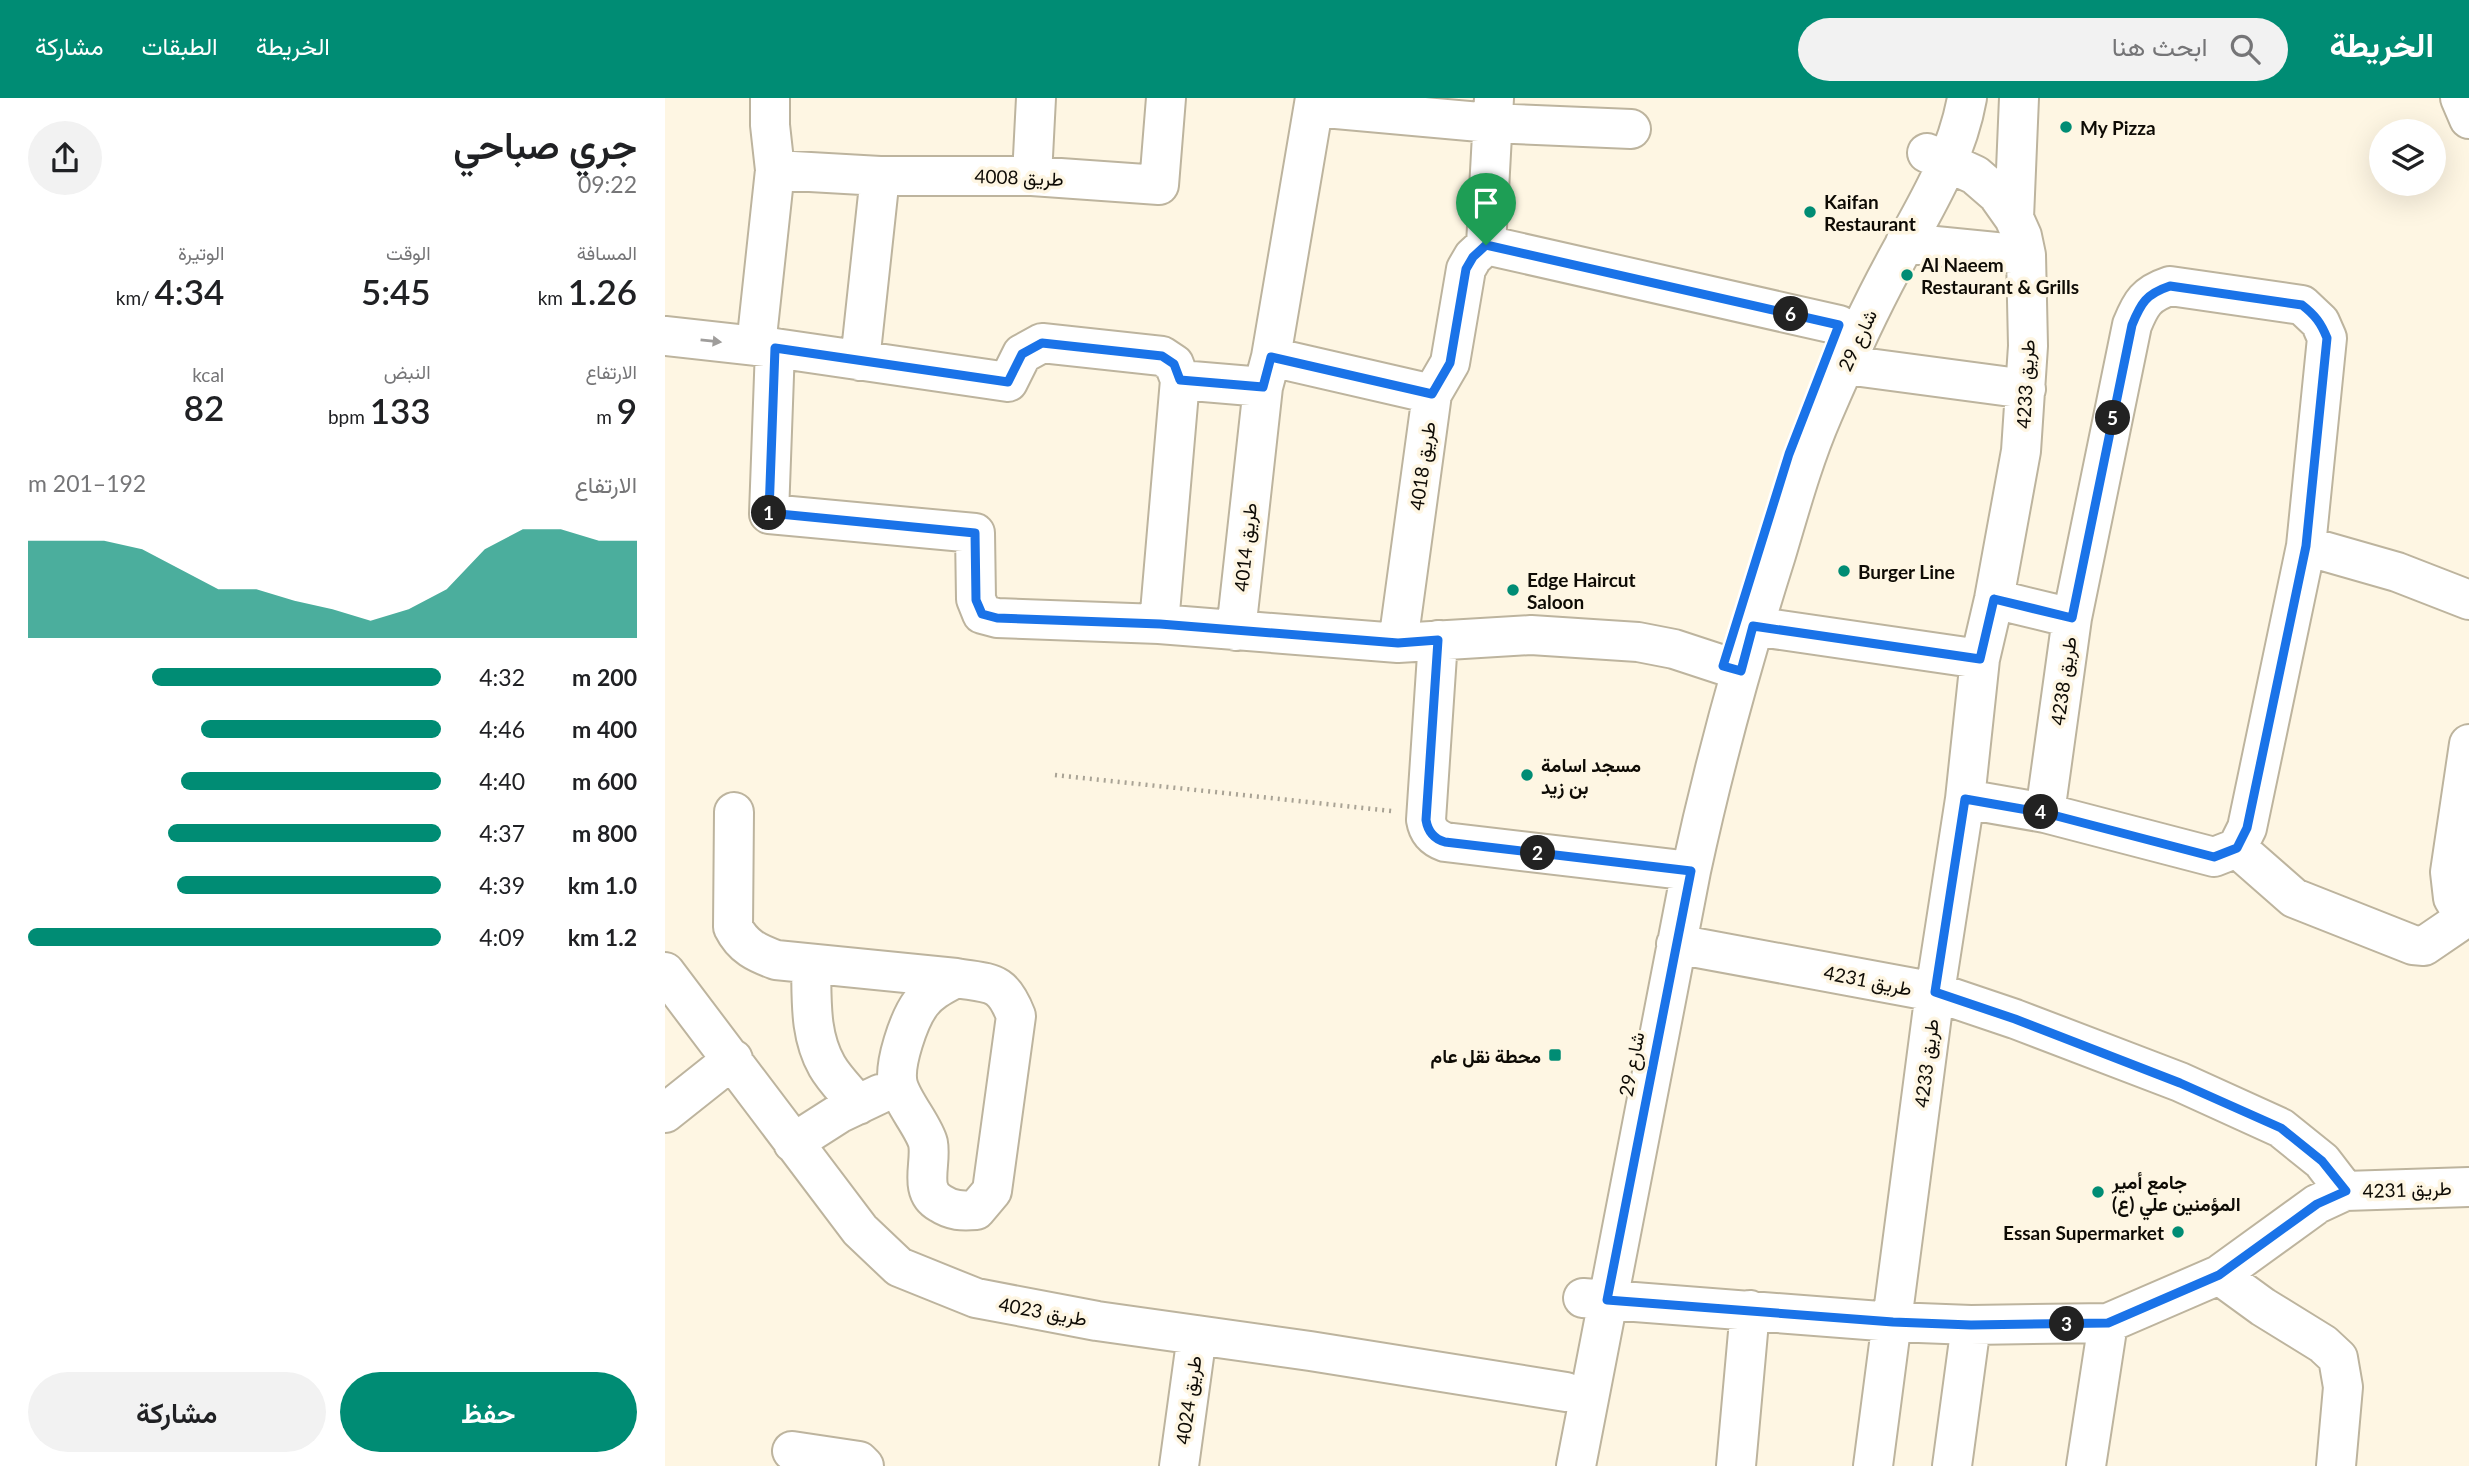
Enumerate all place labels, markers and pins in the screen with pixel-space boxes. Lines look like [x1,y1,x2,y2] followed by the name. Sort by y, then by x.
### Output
[2080,116,2156,139] place label: My Pizza
[2058,119,2074,135] marker: My Pizza
[1456,173,1516,245] pin
[1824,190,1916,235] place label: Kaifan Restaurant
[1802,204,1818,220] marker: Kaifan Restaurant
[1920,253,2079,298] place label: Al Naeem Restaurant & Grills
[1899,267,1915,283] marker: Al Naeem Restaurant & Grills
[1773,296,1809,332] pin: 6
[2095,400,2131,436] pin: 5
[751,496,787,530] pin: 1
[1858,560,1955,583] place label: Burger Line
[1836,563,1852,579] marker: Burger Line
[1527,568,1636,613] place label: Edge Haircut Saloon
[1505,582,1521,598] marker: Edge Haircut Saloon
[1541,753,1641,800] place label: مسجد اسامة بن زيد
[1519,767,1535,783] marker: مسجد اسامة بن زيد
[2023,794,2059,830] pin: 4
[1521,836,1555,870] pin: 2
[1431,1044,1541,1069] place label: محطة نقل عام
[1547,1047,1563,1063] marker: محطة نقل عام
[2111,1170,2241,1221] place label: جامع أمير المؤمنين علي (ع)
[2090,1184,2106,1200] marker: جامع أمير المؤمنين علي (ع)
[2003,1221,2164,1244] place label: Essan Supermarket
[2170,1224,2186,1240] marker: Essan Supermarket
[2049,1306,2085,1342] pin: 3

